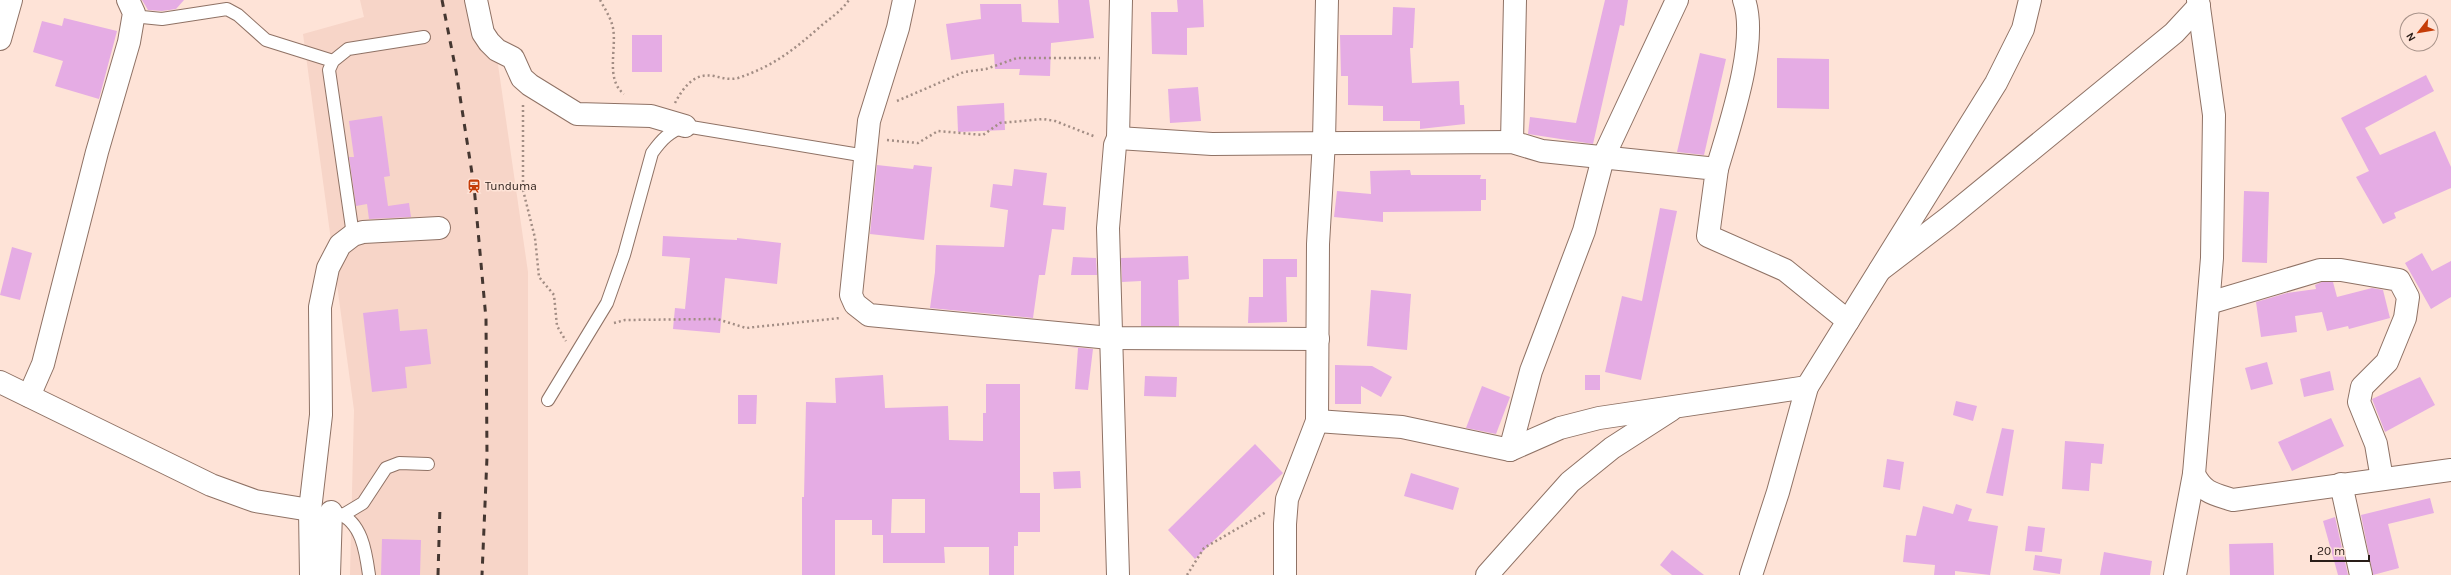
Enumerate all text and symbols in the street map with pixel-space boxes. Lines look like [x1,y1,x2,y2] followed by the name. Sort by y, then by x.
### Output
[2399,12,2439,52] north arrow
[2403,30,2418,44] text: N
[466,178,482,194] station icon: Tunduma
[485,179,537,193] place label: Tunduma
[2311,537,2369,563] scale bar
[2317,544,2345,558] text: 20 m

